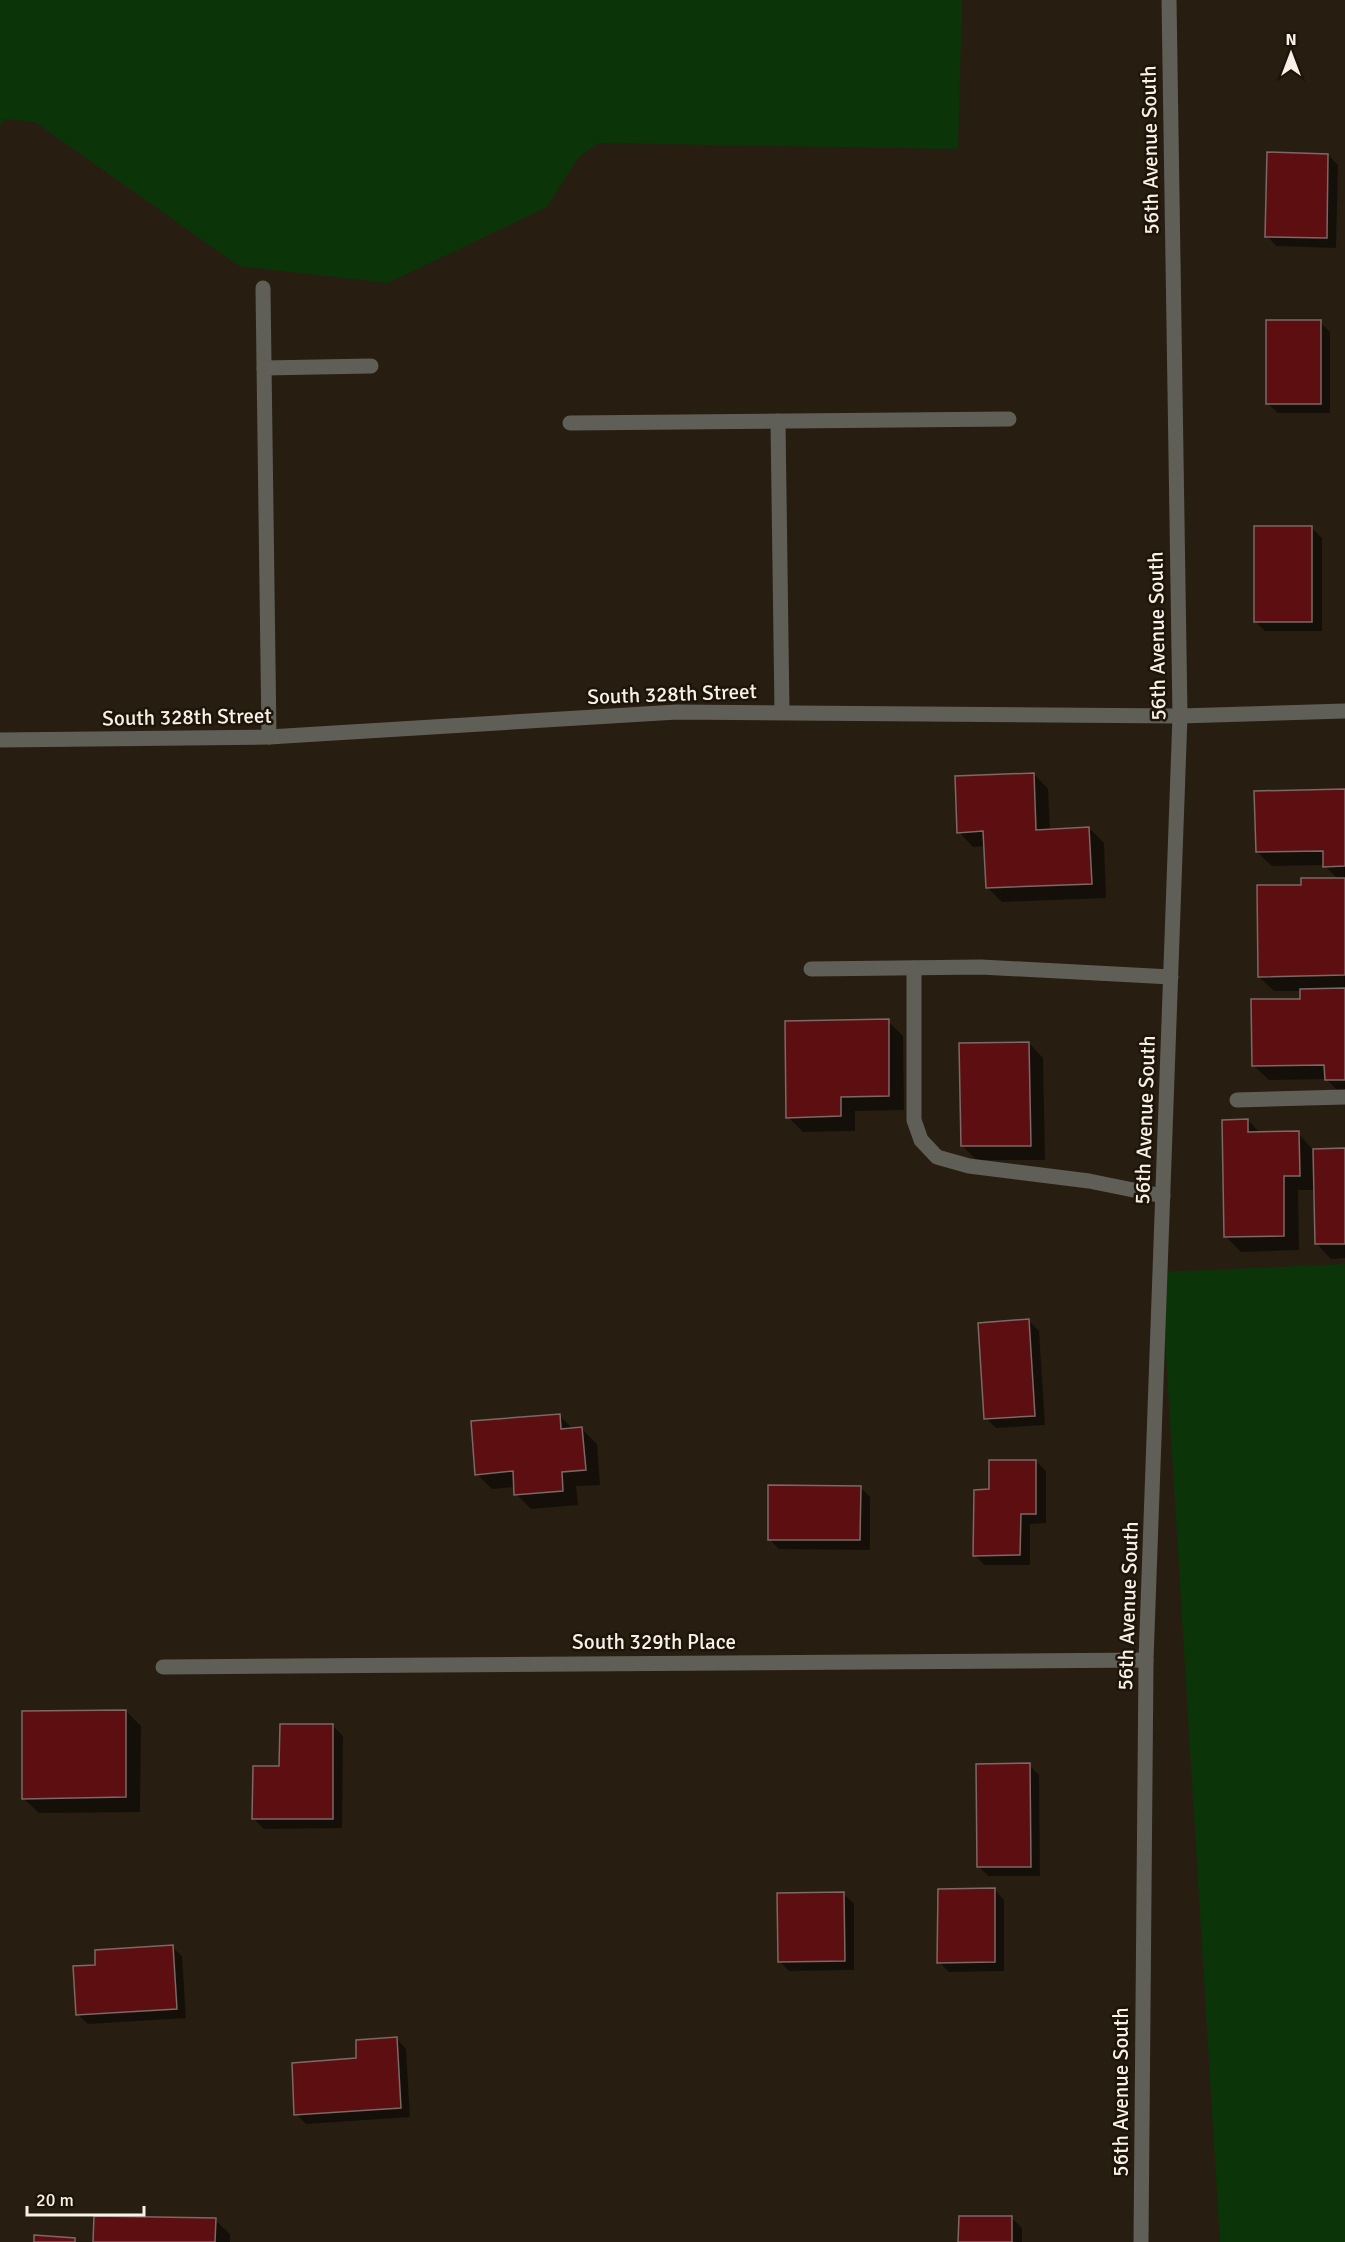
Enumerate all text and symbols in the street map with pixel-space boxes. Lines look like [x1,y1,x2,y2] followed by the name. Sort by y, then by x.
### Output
[1261,24,1321,84] north arrow
[1285,30,1297,50] text: N
[1136,65,1164,235] street label: 56th Avenue South
[1143,551,1171,721] street label: 56th Avenue South
[587,678,757,710] street label: South 328th Street
[102,703,272,731] street label: South 328th Street
[1129,1035,1161,1205] street label: 56th Avenue South
[1112,1521,1144,1691] street label: 56th Avenue South
[572,1629,736,1655] street label: South 329th Place
[1108,2007,1134,2177] street label: 56th Avenue South
[27,2179,144,2217] scale bar
[36,2189,74,2211] text: 20 m

